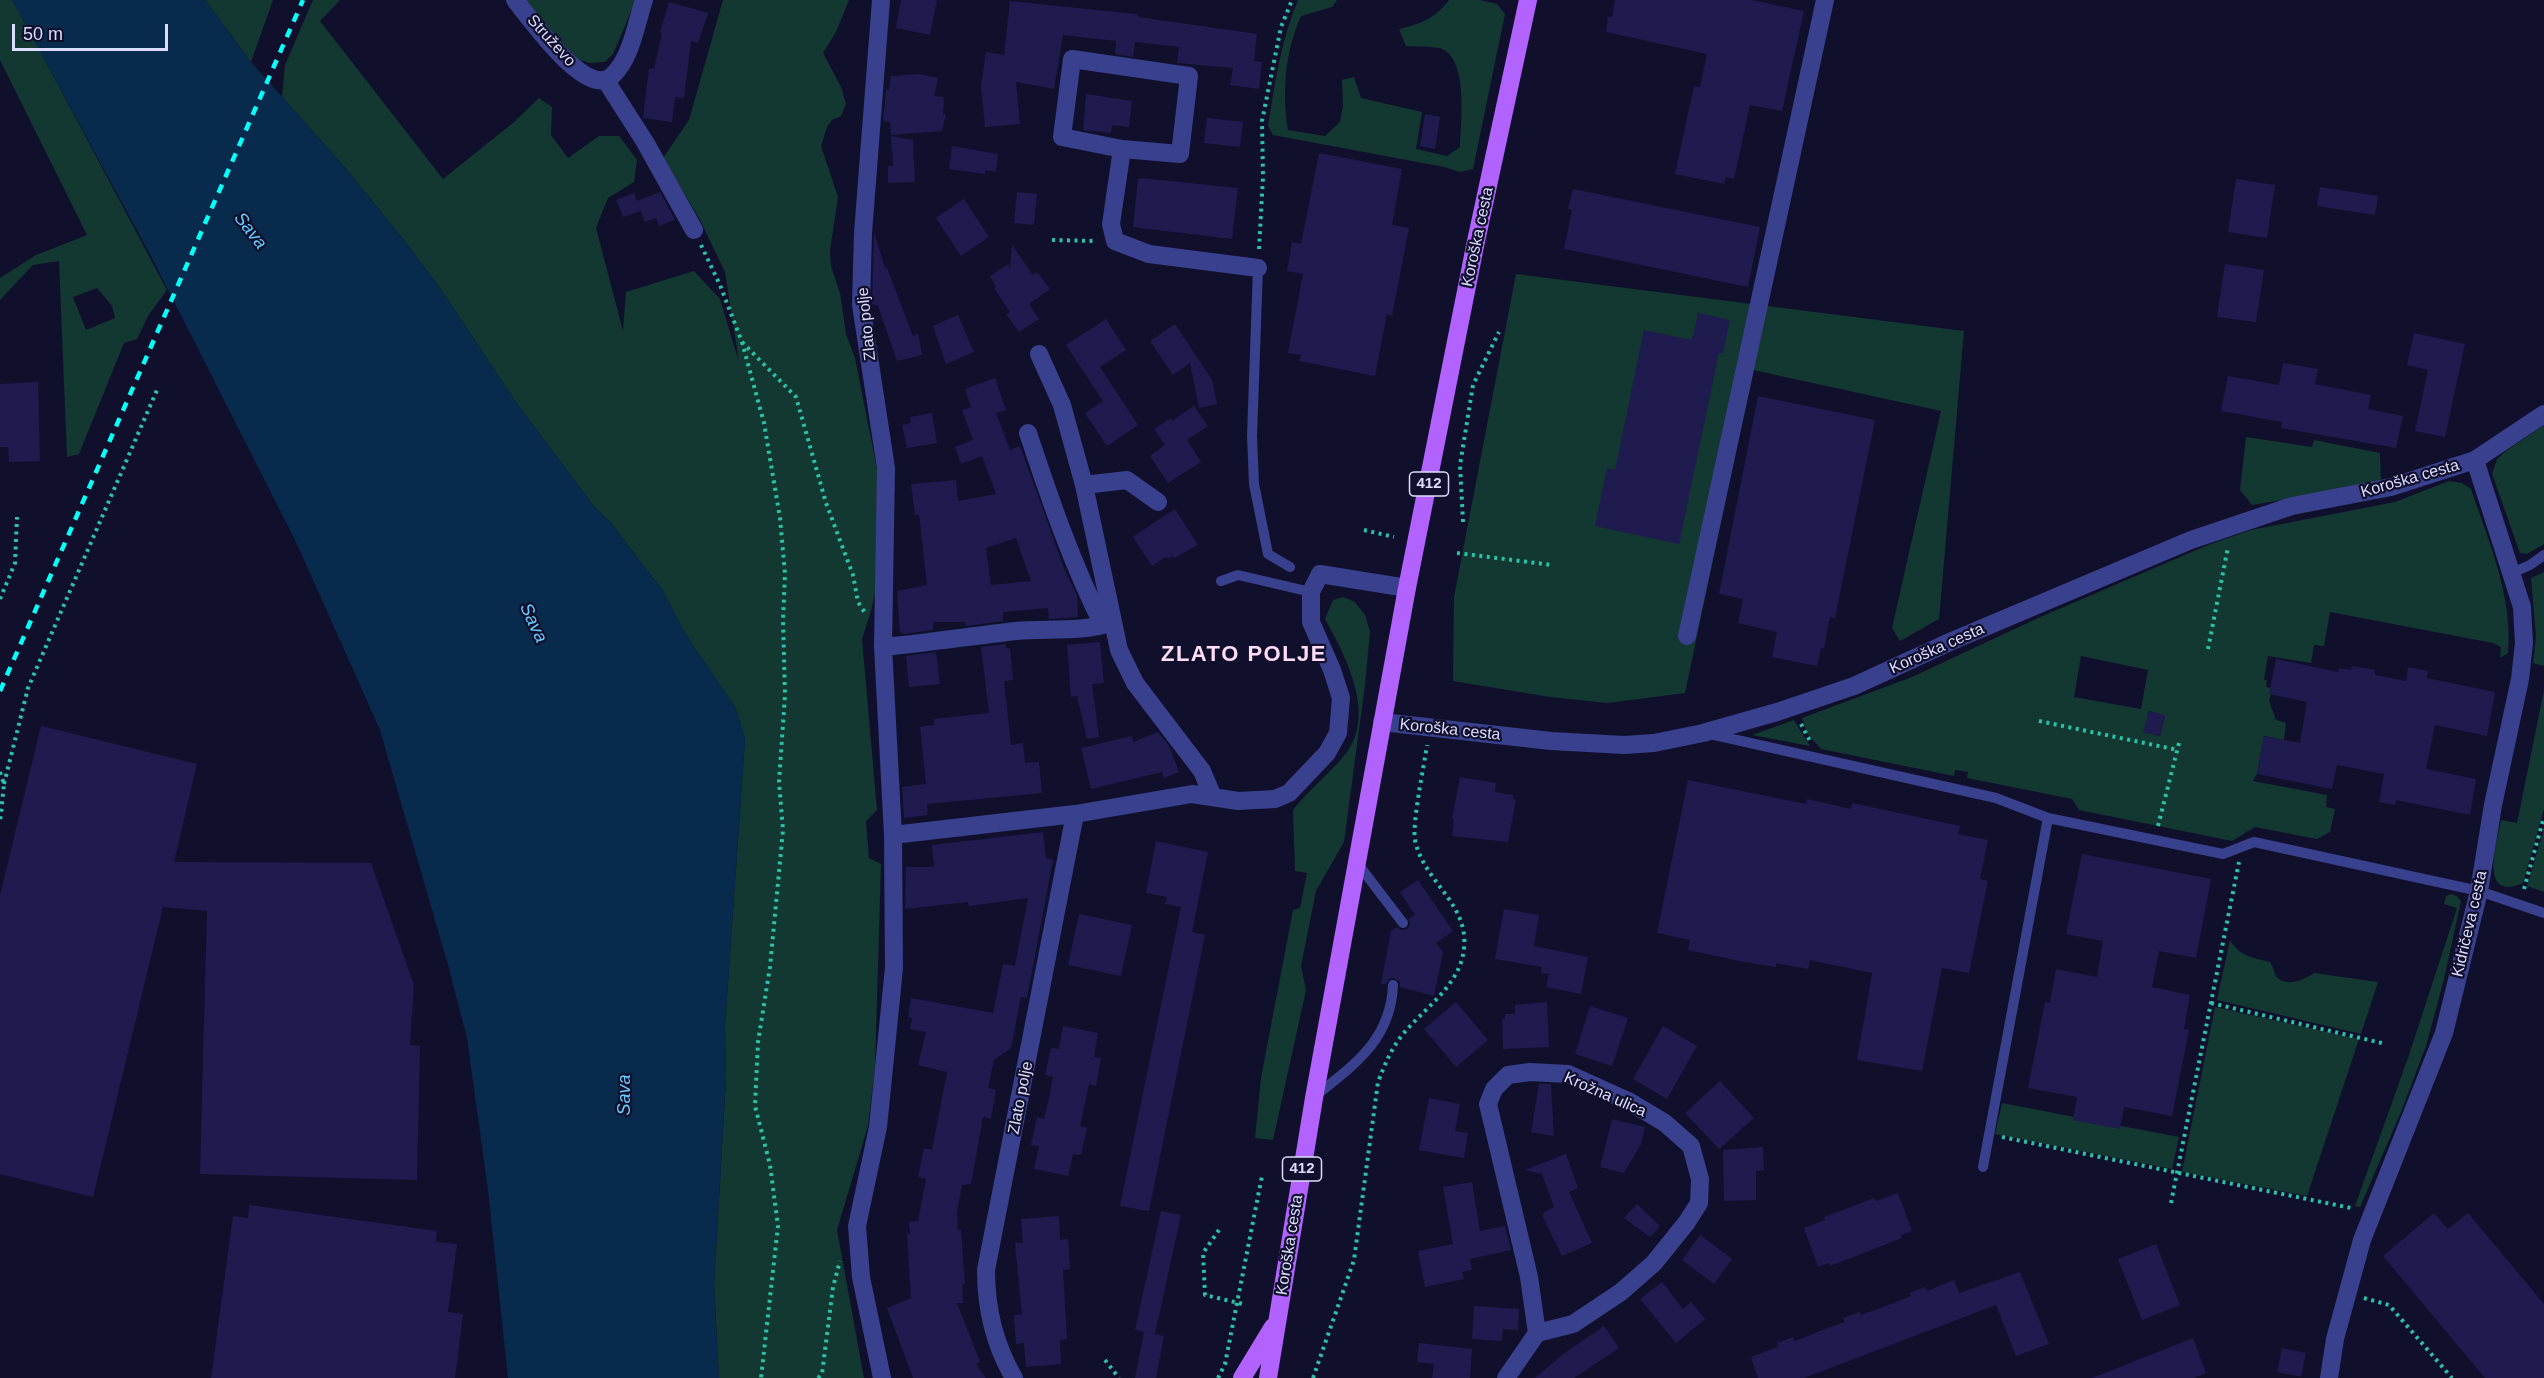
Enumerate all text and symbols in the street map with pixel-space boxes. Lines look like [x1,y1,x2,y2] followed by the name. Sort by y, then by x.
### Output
[523,11,579,71] street label: Struževo
[15,12,171,50] scale bar
[23,24,63,44] text: 50 m
[1458,185,1498,289] street label: Koroška cesta
[229,208,271,254] water label: Sava
[854,286,880,362] street label: Zlato polje
[2359,456,2461,502] street label: Koroška cesta
[1410,472,1448,496] road number: 412
[515,600,551,646] water label: Sava
[1887,620,1987,678] street label: Koroška cesta
[1161,642,1327,668] district label: ZLATO POLJE
[1399,715,1501,745] street label: Koroška cesta
[2448,869,2492,979] street label: Kidričeva cesta
[1005,1060,1037,1136] street label: Zlato polje
[1561,1068,1649,1122] street label: Krožna ulica
[614,1074,636,1116] water label: Sava
[1282,1157,1322,1181] road number: 412
[1273,1193,1307,1297] street label: Koroška cesta

